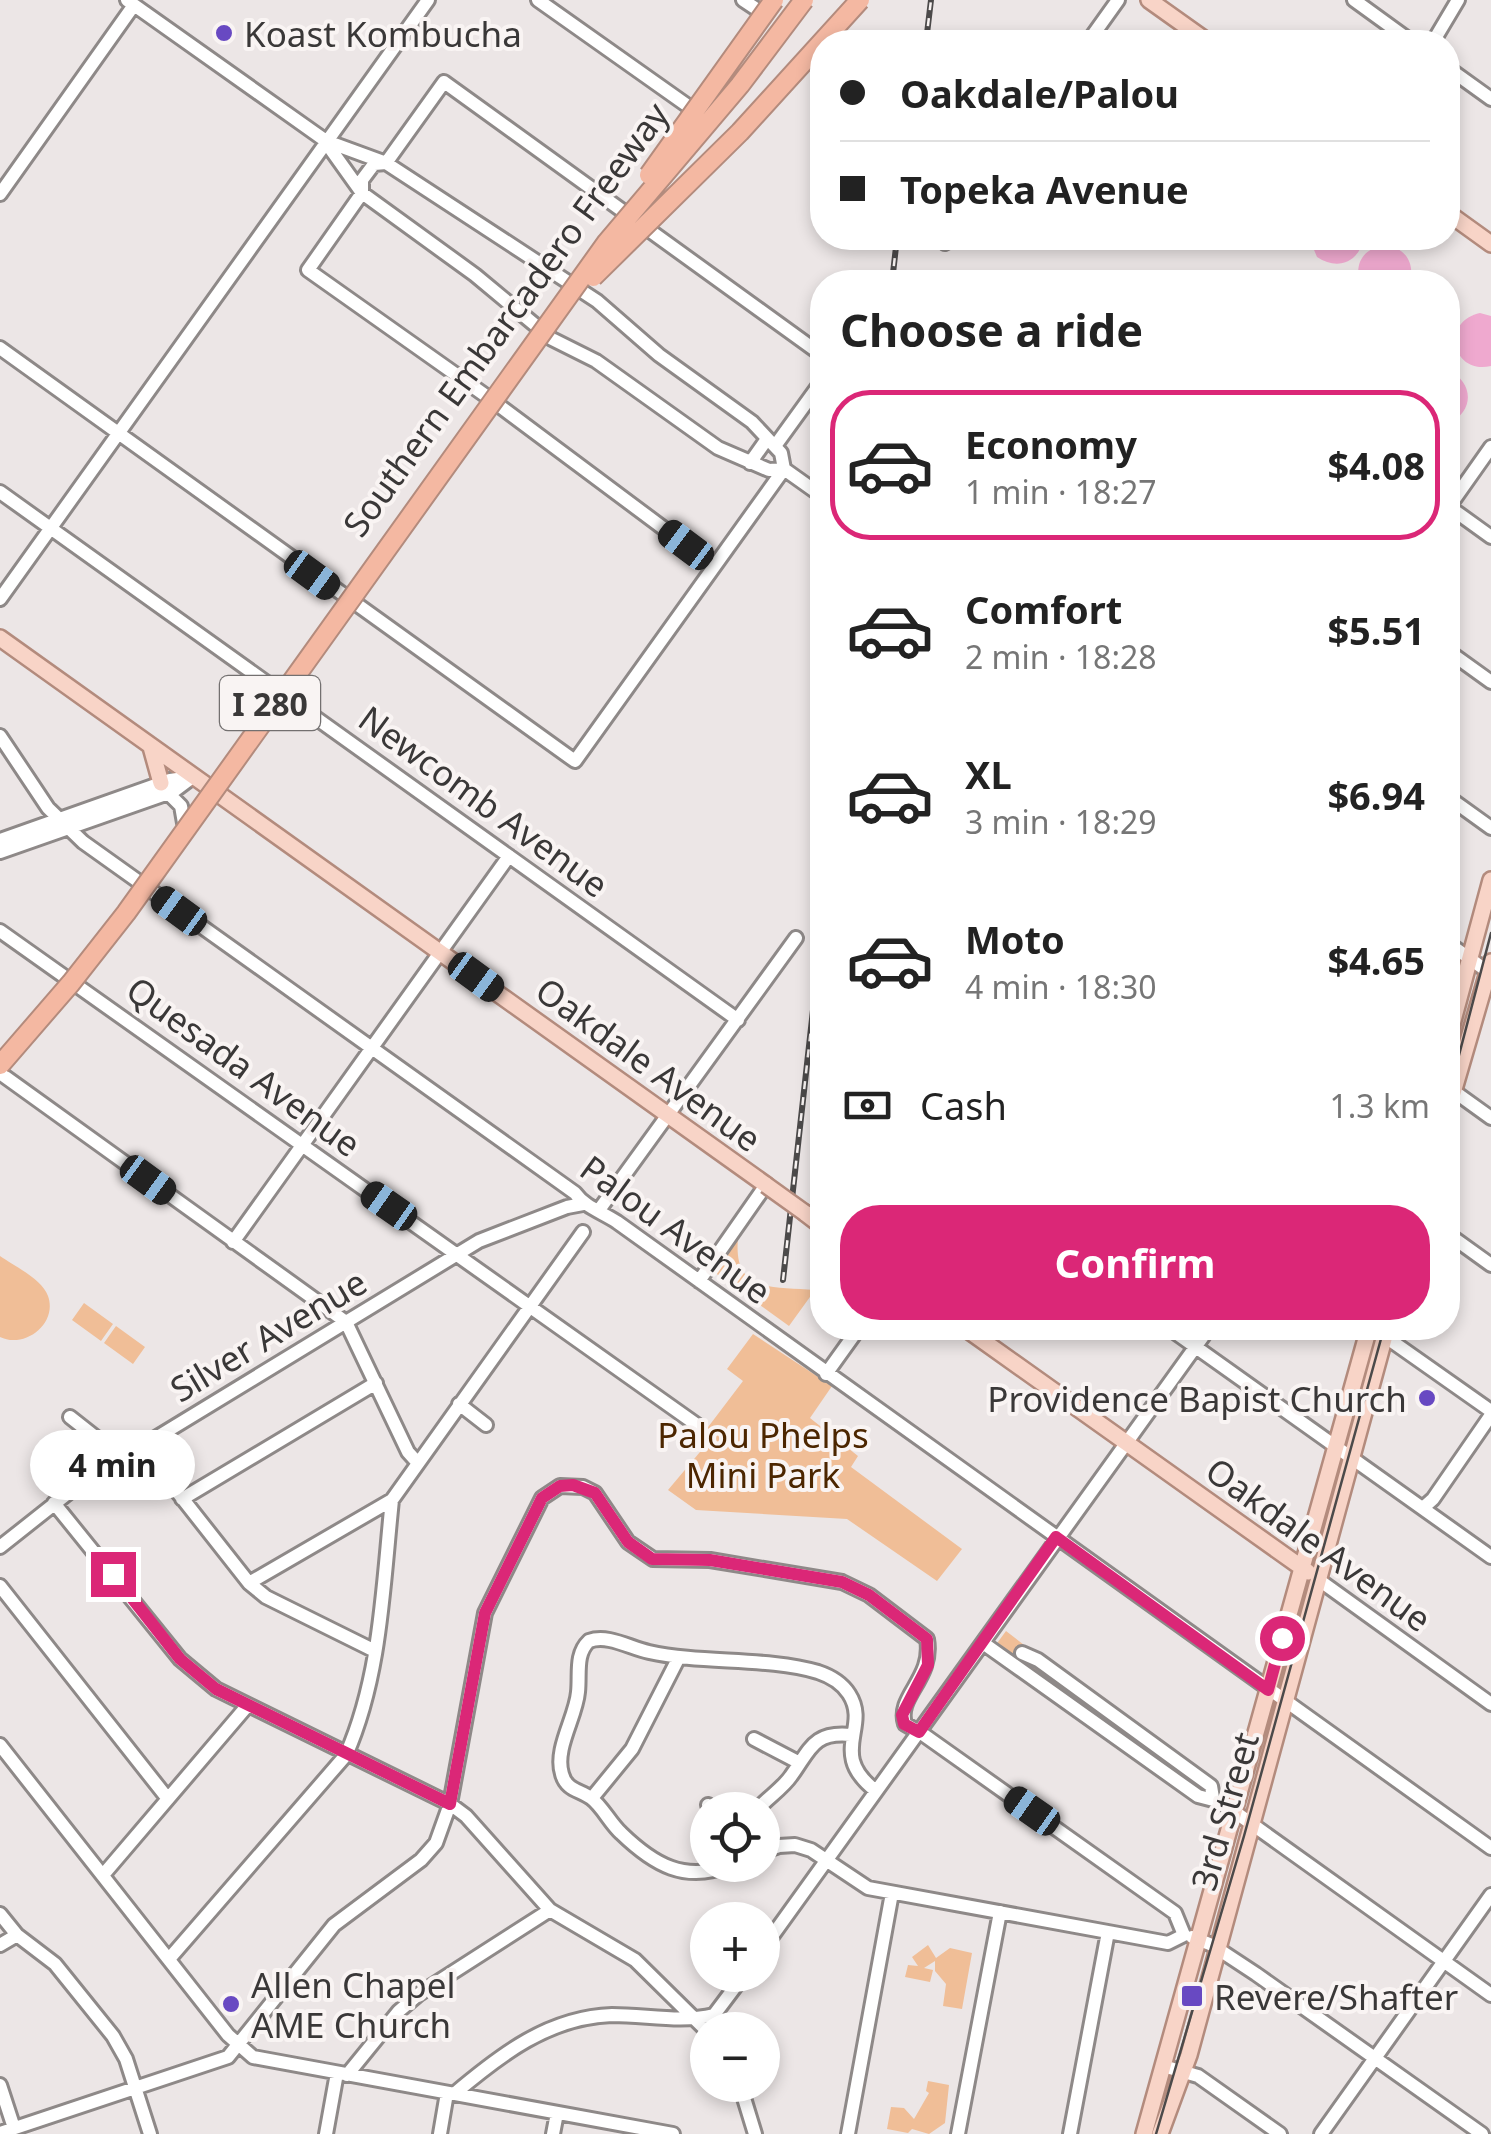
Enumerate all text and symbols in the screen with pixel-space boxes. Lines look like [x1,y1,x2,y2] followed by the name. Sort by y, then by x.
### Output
[244,10,522,57] place label: Koast Kombucha
[213,22,235,44] marker: Koast Kombucha
[900,67,1179,119] text: Oakdale/Palou
[331,92,679,545] street label: Southern Embarcadero Freeway
[900,163,1189,215] text: Topeka Avenue
[840,299,1143,360] text: Choose a ride
[965,418,1137,470] text: Economy
[845,420,935,510] icon: car
[1327,439,1425,491] text: $4.08
[965,470,1157,513] text: 1 min · 18:27
[653,515,719,575] car
[279,545,345,605] car
[965,583,1122,635] text: Comfort
[845,585,935,675] icon: car
[1327,604,1425,656] text: $5.51
[965,635,1157,678] text: 2 min · 18:28
[220,676,320,730] road number: I 280
[350,695,618,907] street label: Newcomb Avenue
[965,748,1012,800] text: XL
[845,750,935,840] icon: car
[1327,769,1425,821] text: $6.94
[965,800,1157,843] text: 3 min · 18:29
[146,881,212,941] car
[965,913,1065,965] text: Moto
[845,915,935,1005] icon: car
[1327,934,1425,986] text: $4.65
[443,947,509,1007] car
[118,965,370,1167] street label: Quesada Avenue
[965,965,1157,1008] text: 4 min · 18:30
[527,966,771,1162] street label: Oakdale Avenue
[840,1078,895,1133] icon: cash
[920,1079,1007,1131] text: Cash
[1329,1084,1430,1127] text: 1.3 km
[571,1144,781,1314] street label: Palou Avenue
[115,1150,181,1210] car
[356,1177,422,1235] car
[840,1205,1430,1320] button: Confirm
[161,1258,375,1412] street label: Silver Avenue
[987,1375,1407,1422] place label: Providence Bapist Church
[1416,1387,1438,1409] marker: Providence Bapist Church
[657,1411,869,1498] park label: Palou Phelps Mini Park
[31,1429,196,1499] callout: 4 min
[68,1443,157,1486] text: 4 min
[1197,1446,1441,1642] street label: Oakdale Avenue
[91,1552,136,1597] route end
[1260,1616,1305,1661] route start
[1179,1727,1269,1895] street label: 3rd Street
[999,1782,1065,1840] car
[690,1792,780,2102] map controls
[690,1792,780,1882] button: locate
[690,1902,780,1992] button: +
[251,1961,456,2048] place label: Allen Chapel AME Church
[1214,1973,1458,2020] place label: Revere/Shafter
[1179,1983,1205,2009] marker: Revere/Shafter
[220,1993,242,2015] marker: Allen Chapel AME Church
[690,2012,780,2102] button: −

